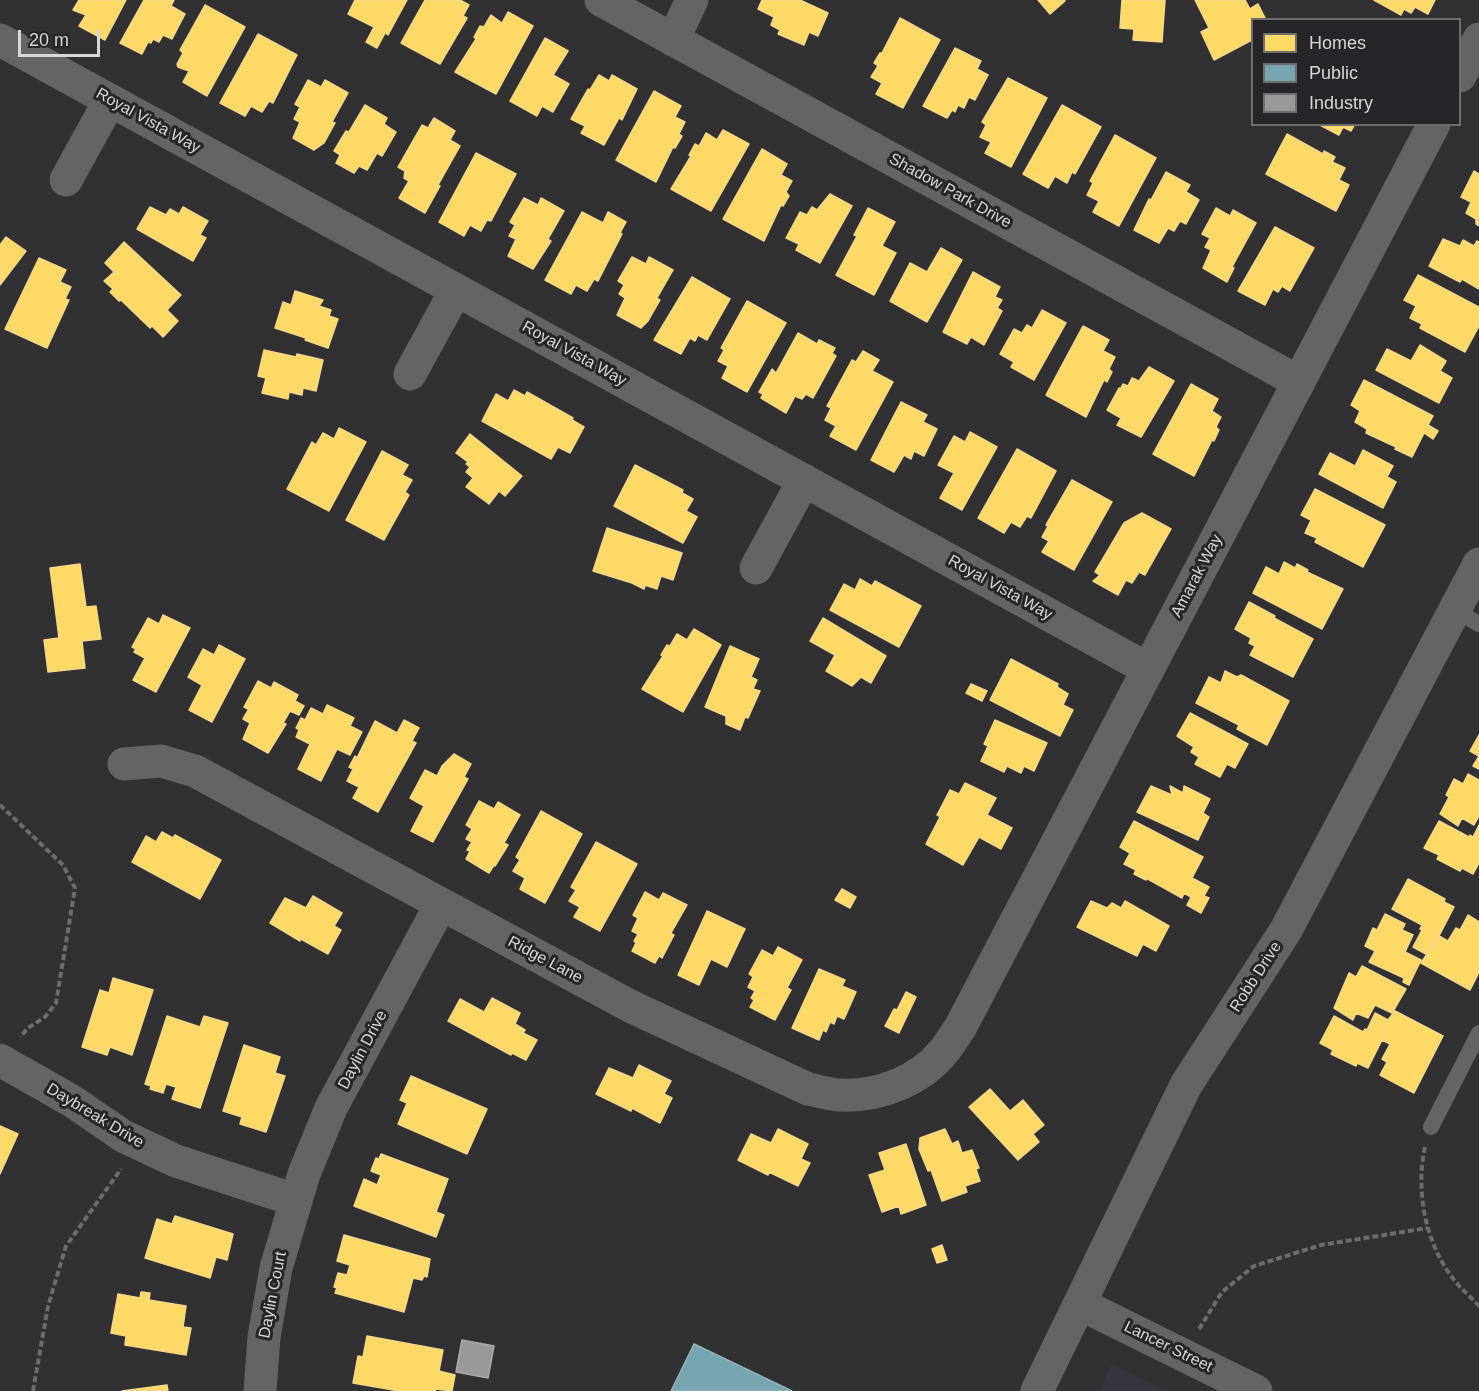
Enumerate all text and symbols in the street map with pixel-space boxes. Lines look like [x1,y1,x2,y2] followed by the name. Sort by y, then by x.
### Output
[21,18,104,56] scale bar
[1251,18,1461,126] legend
[29,30,69,50] text: 20 m
[1309,33,1366,53] text: Homes
[1309,63,1358,83] text: Public
[92,84,204,158] street label: Royal Vista Way
[1309,93,1373,113] text: Industry
[885,149,1015,233] street label: Shadow Park Drive
[518,317,630,391] street label: Royal Vista Way
[1167,531,1227,621] street label: Amarak Way
[944,551,1056,625] street label: Royal Vista Way
[504,932,586,988] street label: Ridge Lane
[1226,938,1286,1016] street label: Robb Drive
[334,1007,392,1093] street label: Daylin Drive
[43,1079,147,1153] street label: Daybreak Drive
[255,1250,291,1340] street label: Daylin Court
[1121,1317,1215,1377] street label: Lancer Street

